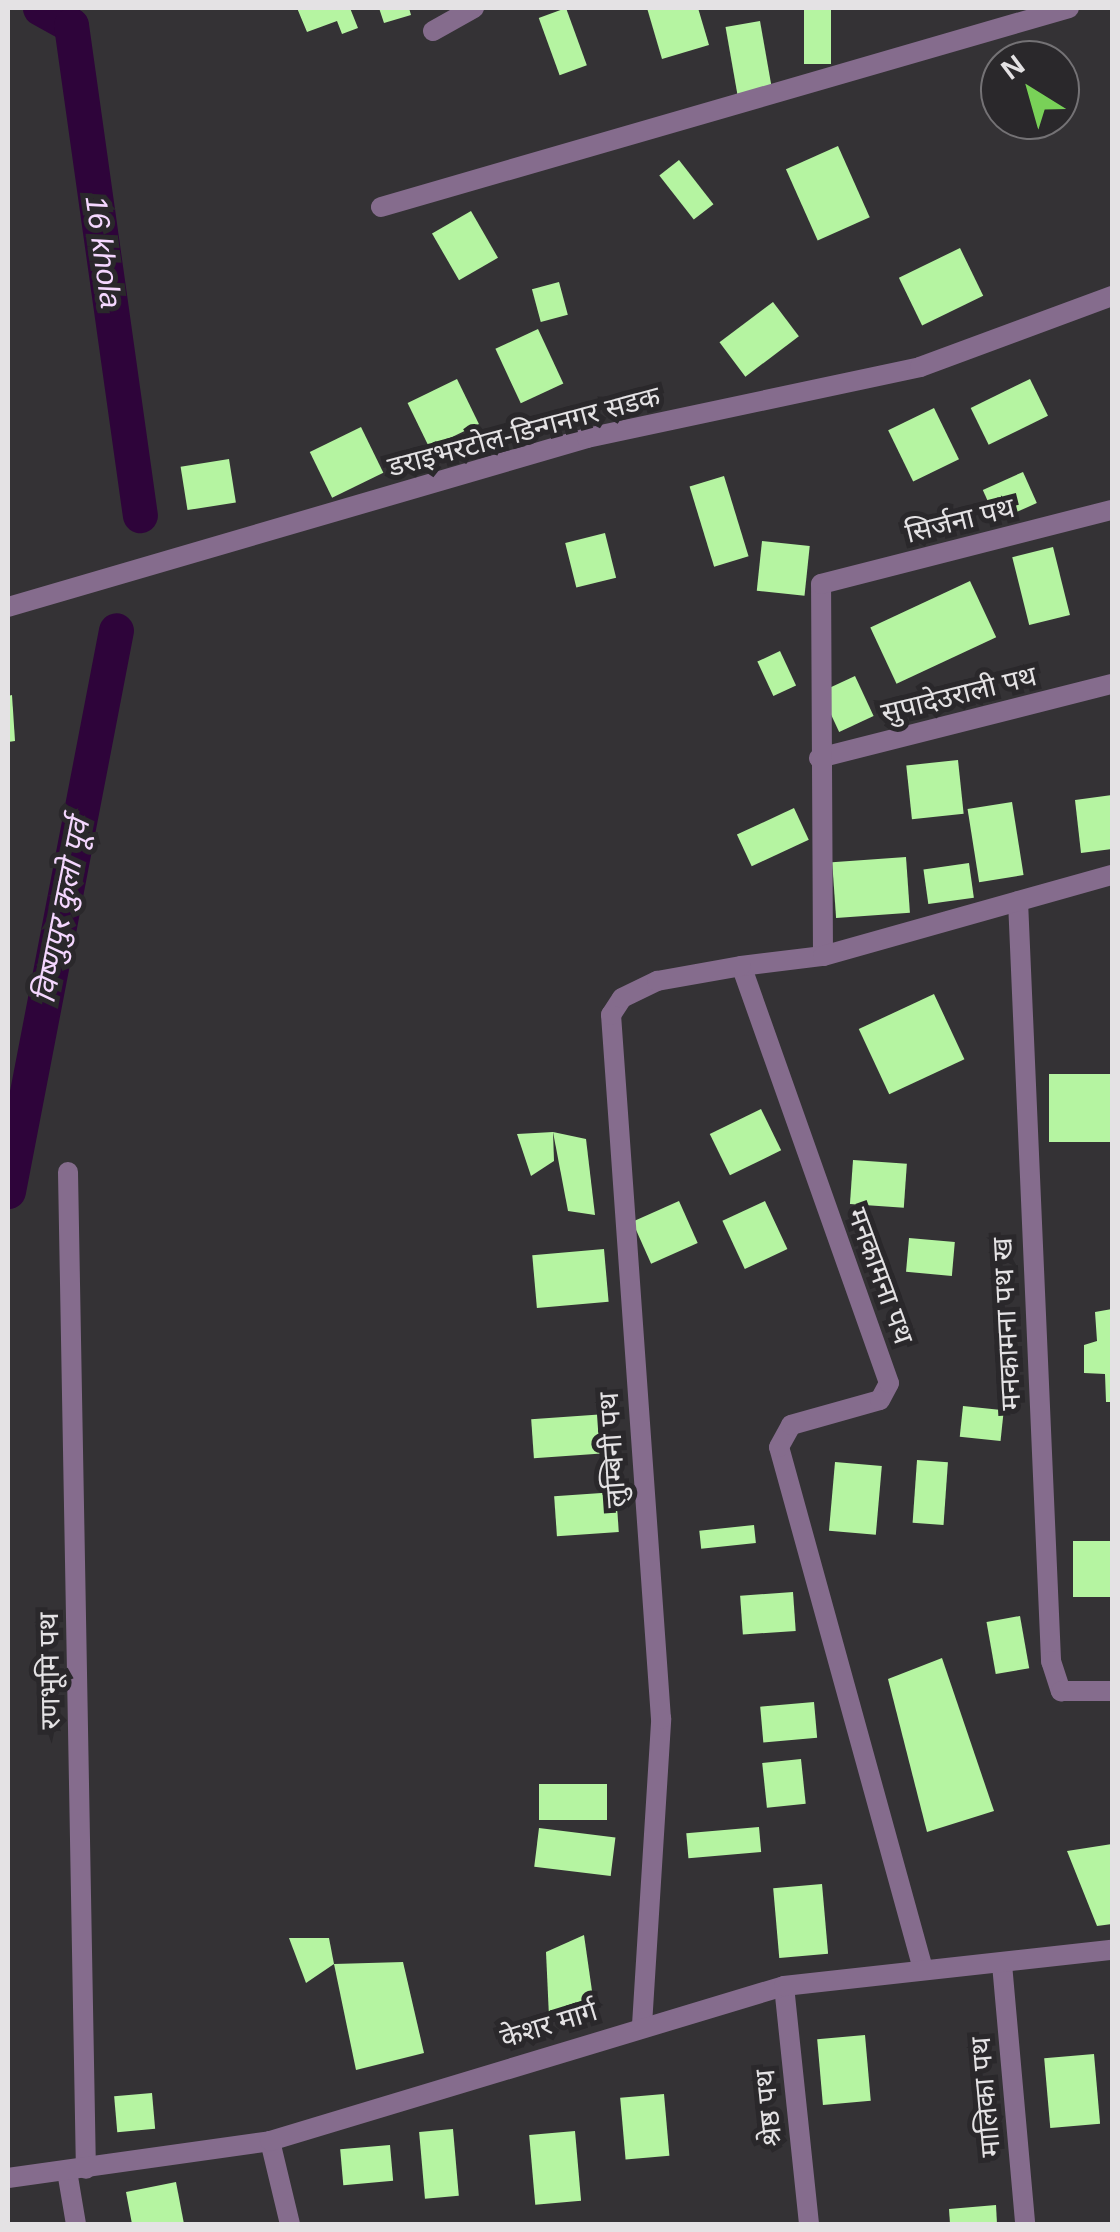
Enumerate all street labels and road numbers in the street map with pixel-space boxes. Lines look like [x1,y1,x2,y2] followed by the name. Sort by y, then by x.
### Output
[384,380,664,484] street label: डराइभरटोल-डिन्गनगर सडक
[902,491,1018,551] street label: सिर्जना पथ
[878,659,1040,731] street label: सुपादेउराली पथ
[840,1203,920,1349] street label: मनकामना पथ
[986,1237,1028,1411] street label: मनकामना पथ ख
[592,1391,634,1509] street label: लुम्बिनी पथ
[32,1612,68,1730] street label: रणभूमि पथ
[496,1994,602,2056] street label: केशर मार्ग
[964,2035,1008,2159] street label: मालिका पथ
[748,2068,790,2148] street label: श्रेष्ठ पथ

